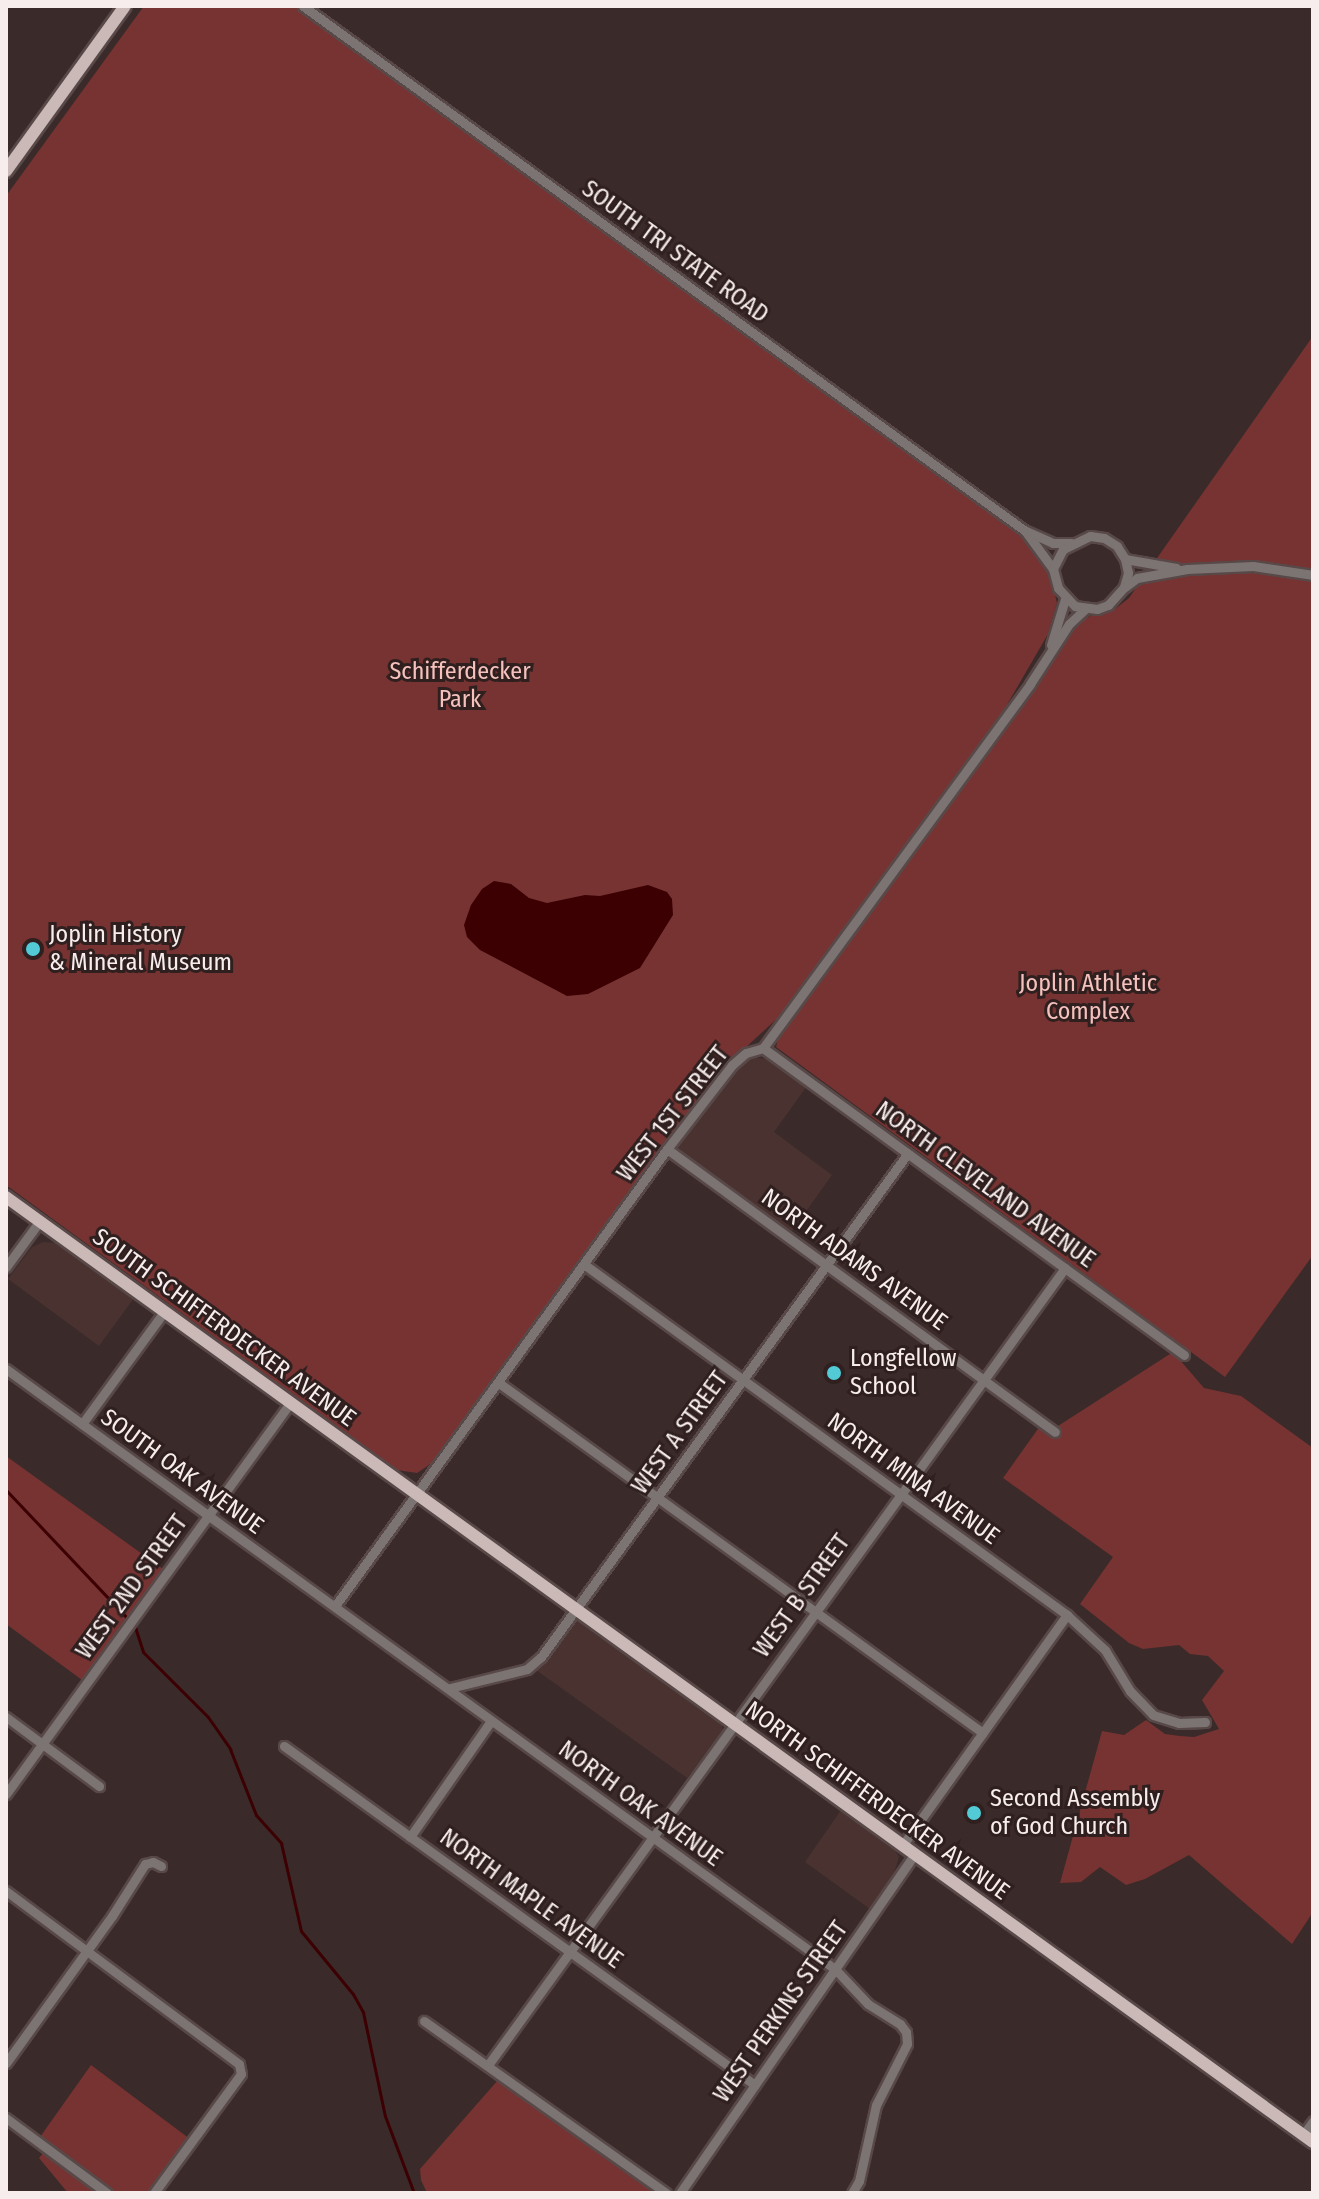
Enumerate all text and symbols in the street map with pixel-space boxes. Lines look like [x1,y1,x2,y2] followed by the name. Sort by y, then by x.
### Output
[576,175,774,329] street label: SOUTH TRI STATE ROAD
[389,658,531,714] park label: Schifferdecker Park
[49,921,232,977] place label: Joplin History & Mineral Museum
[24,940,42,958] marker: Joplin History & Mineral Museum
[1019,970,1157,1026] park label: Joplin Athletic Complex
[611,1041,735,1187] street label: WEST 1ST STREET
[870,1096,1100,1274] street label: NORTH CLEVELAND AVENUE
[756,1183,952,1337] street label: NORTH ADAMS AVENUE
[87,1223,361,1433] street label: SOUTH SCHIFFERDECKER AVENUE
[850,1345,957,1401] place label: Longfellow School
[825,1364,843,1382] marker: Longfellow School
[626,1366,734,1500] street label: WEST A STREET
[95,1403,269,1541] street label: SOUTH OAK AVENUE
[821,1407,1005,1551] street label: NORTH MINA AVENUE
[70,1509,194,1665] street label: WEST 2ND STREET
[748,1529,856,1663] street label: WEST B STREET
[739,1696,1015,1906] street label: NORTH SCHIFFERDECKER AVENUE
[553,1735,727,1873] street label: NORTH OAK AVENUE
[990,1785,1160,1841] place label: Second Assembly of God Church
[965,1804,983,1822] marker: Second Assembly of God Church
[434,1823,628,1975] street label: NORTH MAPLE AVENUE
[708,1916,854,2108] street label: WEST PERKINS STREET

